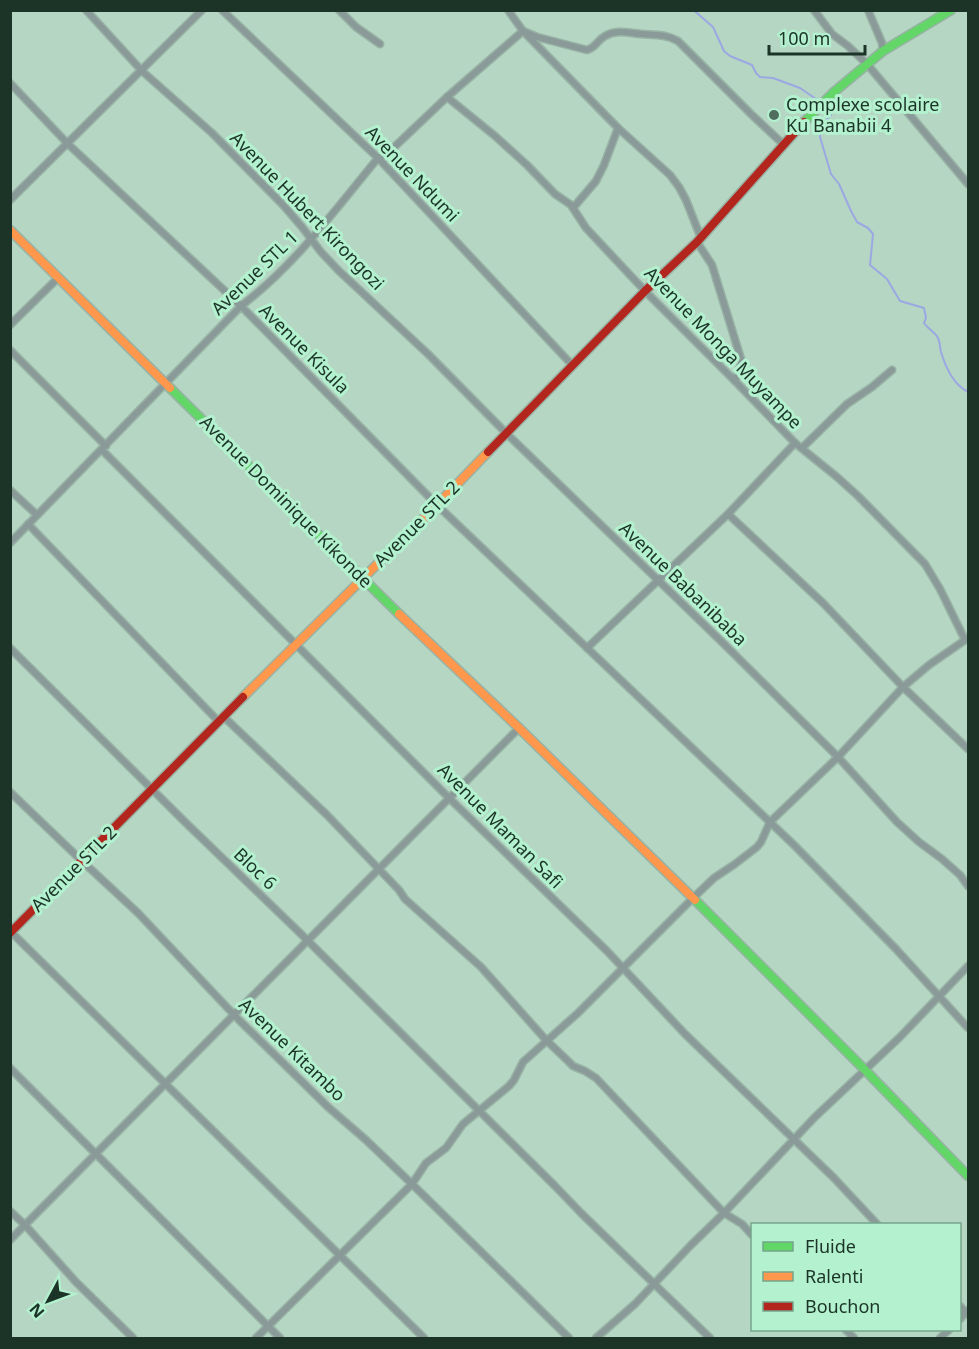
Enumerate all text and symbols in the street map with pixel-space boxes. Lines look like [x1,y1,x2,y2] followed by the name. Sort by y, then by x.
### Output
[769,18,865,56] scale bar
[778,26,830,50] text: 100 m
[786,92,939,137] place label: Complexe scolaire Ku Banabii 4
[767,108,781,122] marker: Complexe scolaire Ku Banabii 4
[361,120,465,227] street label: Avenue Ndumi
[225,126,390,295] street label: Avenue Hubert Kirongozi
[206,225,303,320] street label: Avenue STL 1
[640,261,808,434] street label: Avenue Monga Muyampe
[254,298,355,399] street label: Avenue Kisula
[195,410,378,593] street label: Avenue Dominique Kikonde
[368,475,464,571] street label: Avenue STL 2
[615,516,753,651] street label: Avenue Babanibaba
[433,757,569,893] street label: Avenue Maman Safi
[25,820,121,916] street label: Avenue STL 2
[229,842,282,895] street label: Bloc 6
[234,992,351,1106] street label: Avenue Kitambo
[751,1223,961,1331] legend
[805,1234,856,1258] text: Fluide
[805,1264,863,1288] text: Ralenti
[18,1271,78,1331] north arrow
[805,1294,881,1318] text: Bouchon
[24,1299,49,1323] text: N

